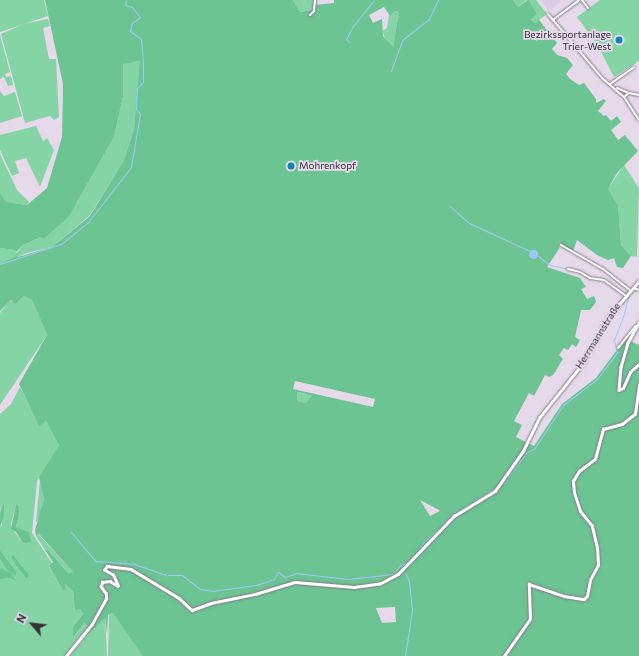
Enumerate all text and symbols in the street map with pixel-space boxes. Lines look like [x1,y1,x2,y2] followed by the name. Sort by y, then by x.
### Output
[524,28,611,52] place label: Bezirkssportanlage Trier-West
[614,35,624,45] marker: Bezirkssportanlage Trier-West
[299,160,356,172] place label: Mohrenkopf
[286,161,296,171] marker: Mohrenkopf
[573,301,623,371] street label: Herrmannstraße
[12,604,52,644] north arrow
[13,611,29,625] text: N

